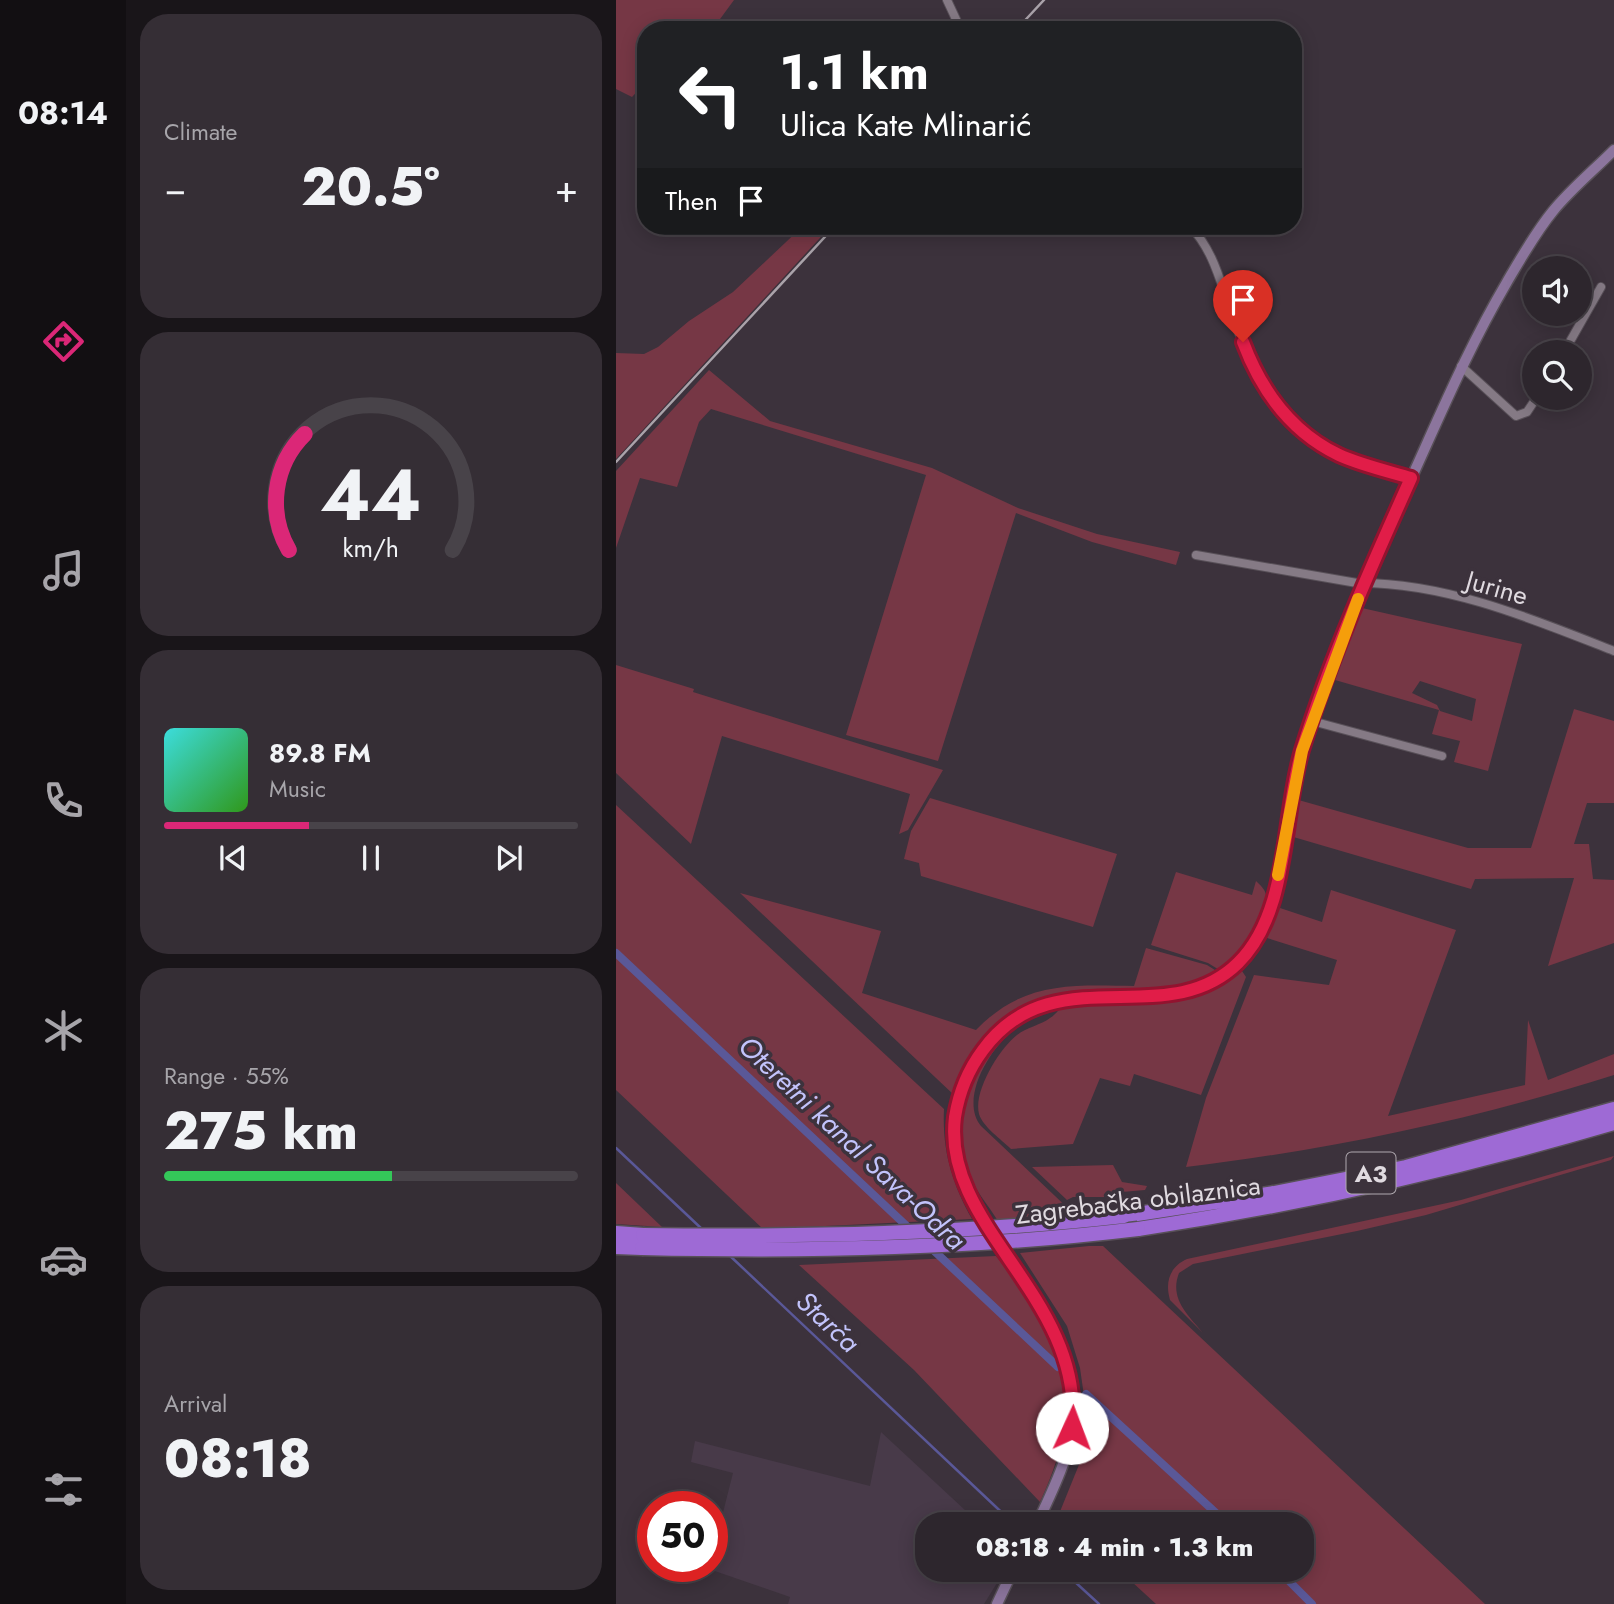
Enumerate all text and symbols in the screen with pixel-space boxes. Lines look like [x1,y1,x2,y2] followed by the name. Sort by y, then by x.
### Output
[780,37,929,107] text: 1.1 km
[665,49,756,140] icon: left
[18,90,108,136] text: 08:14
[780,102,1032,148] text: Ulica Kate Mlinarić
[164,115,237,149] text: Climate
[301,149,440,225] text: 20.5°
[164,161,186,216] text: −
[555,161,578,216] text: +
[665,182,718,220] text: Then
[732,182,770,220] icon: arrive
[1522,256,1592,410] map controls
[1522,256,1592,326] button: sound
[1213,270,1273,342] pin
[1224,281,1262,319] icon: arrive
[39,317,88,366] icon: directions
[1522,340,1592,410] button: search
[320,442,422,547] text: 44
[343,530,399,566] text: km/h
[39,546,88,595] icon: music
[1459,560,1532,615] street label: Jurine
[269,734,371,772] text: 89.8 FM
[269,772,326,806] text: Music
[39,776,88,825] icon: phone
[214,839,252,877] icon: previous
[352,839,390,877] icon: pause
[490,839,528,877] icon: next
[39,1006,88,1055] icon: climate
[729,1026,975,1260] water label: Oteretni kanal Sava-Odra
[164,1059,289,1093] text: Range · 55%
[164,1093,358,1169] text: 275 km
[1346,1153,1396,1194] road number: A3
[1013,1166,1263,1234] street label: Zagrebačka obilaznica
[39,1235,88,1284] icon: car
[787,1282,870,1363] water label: Starča
[164,1387,227,1421] text: Arrival
[1035,1391,1109,1465] position arrow
[164,1421,312,1497] text: 08:18
[39,1465,88,1514] icon: filters
[637,1491,728,1582] speed limit sign: 50
[976,1528,1253,1566] text: 08:18 · 4 min · 1.3 km

